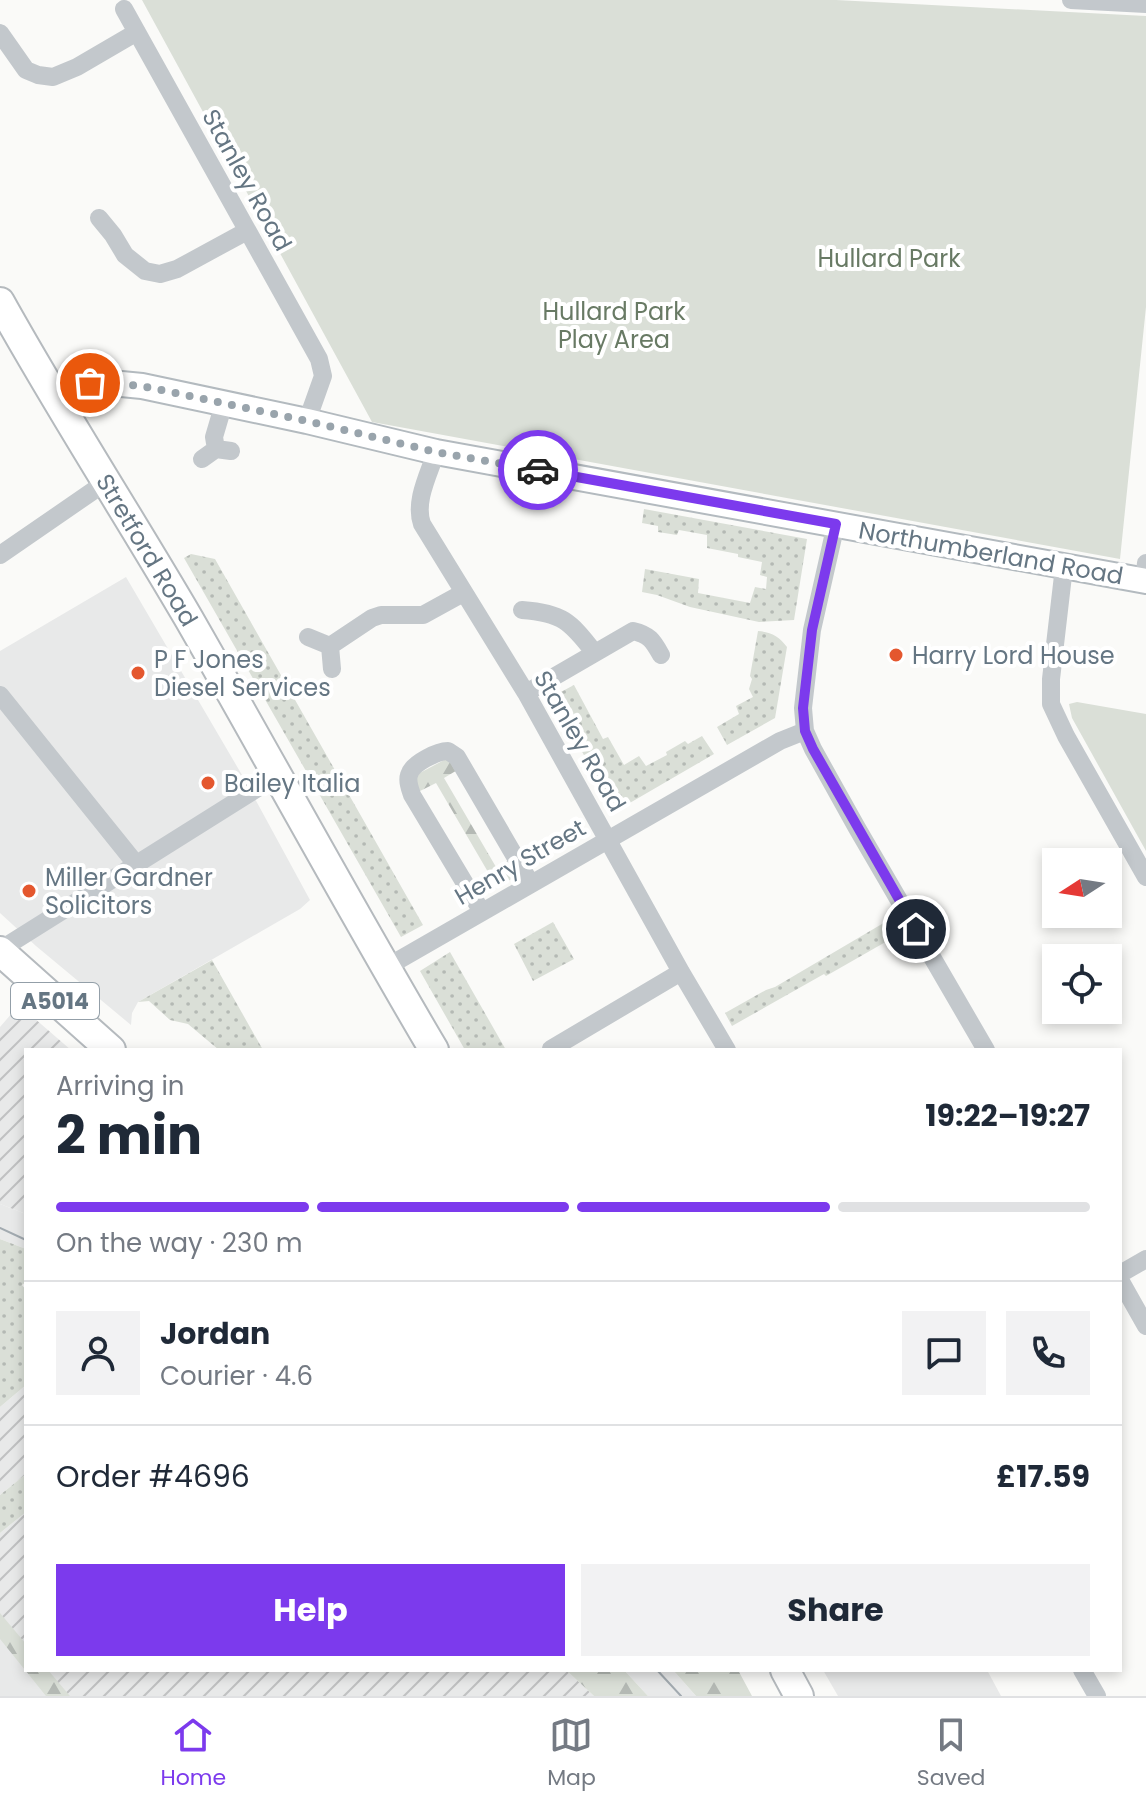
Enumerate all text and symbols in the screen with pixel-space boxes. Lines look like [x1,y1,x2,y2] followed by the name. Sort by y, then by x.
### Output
[194,103,300,257] street label: Stanley Road
[817,242,961,275] park label: Hullard Park
[542,295,686,356] park label: Hullard Park Play Area
[56,349,124,417] pin
[68,361,112,405] icon: bag
[498,430,578,510] courier
[516,448,560,492] icon: car
[88,468,206,632] street label: Stretford Road
[856,513,1126,593] street label: Northumberland Road
[912,639,1115,672] place label: Harry Lord House
[154,643,331,704] place label: P F Jones Diesel Services
[887,646,905,664] marker: Harry Lord House
[129,664,147,682] marker: P F Jones Diesel Services
[526,665,634,817] street label: Stanley Road
[224,767,360,800] place label: Bailey Italia
[199,774,217,792] marker: Bailey Italia
[449,811,591,913] street label: Henry Street
[1042,848,1122,928] north arrow
[1042,848,1122,1024] map controls
[45,861,213,922] place label: Miller Gardner Solicitors
[20,882,38,900] marker: Miller Gardner Solicitors
[882,895,950,963] pin
[894,907,938,951] icon: home
[1042,944,1122,1024] button: locate
[11,983,99,1019] road number: A5014
[56,1068,185,1104] text: Arriving in
[925,1094,1090,1137] text: 19:22–19:27
[56,1099,202,1172] text: 2 min
[56,1225,302,1261] text: On the way · 230 m
[56,1311,140,1395] button: person
[902,1311,986,1395] button: chat
[1006,1311,1090,1395] button: phone
[160,1312,270,1355] text: Jordan
[160,1358,313,1394] text: Courier · 4.6
[56,1455,250,1498] text: Order #4696
[996,1455,1090,1498] text: £17.59
[56,1564,565,1656] button: Help
[581,1564,1090,1656] button: Share
[161,1713,226,1794] tab: Home
[547,1713,596,1794] tab: Map
[917,1713,985,1794] tab: Saved

